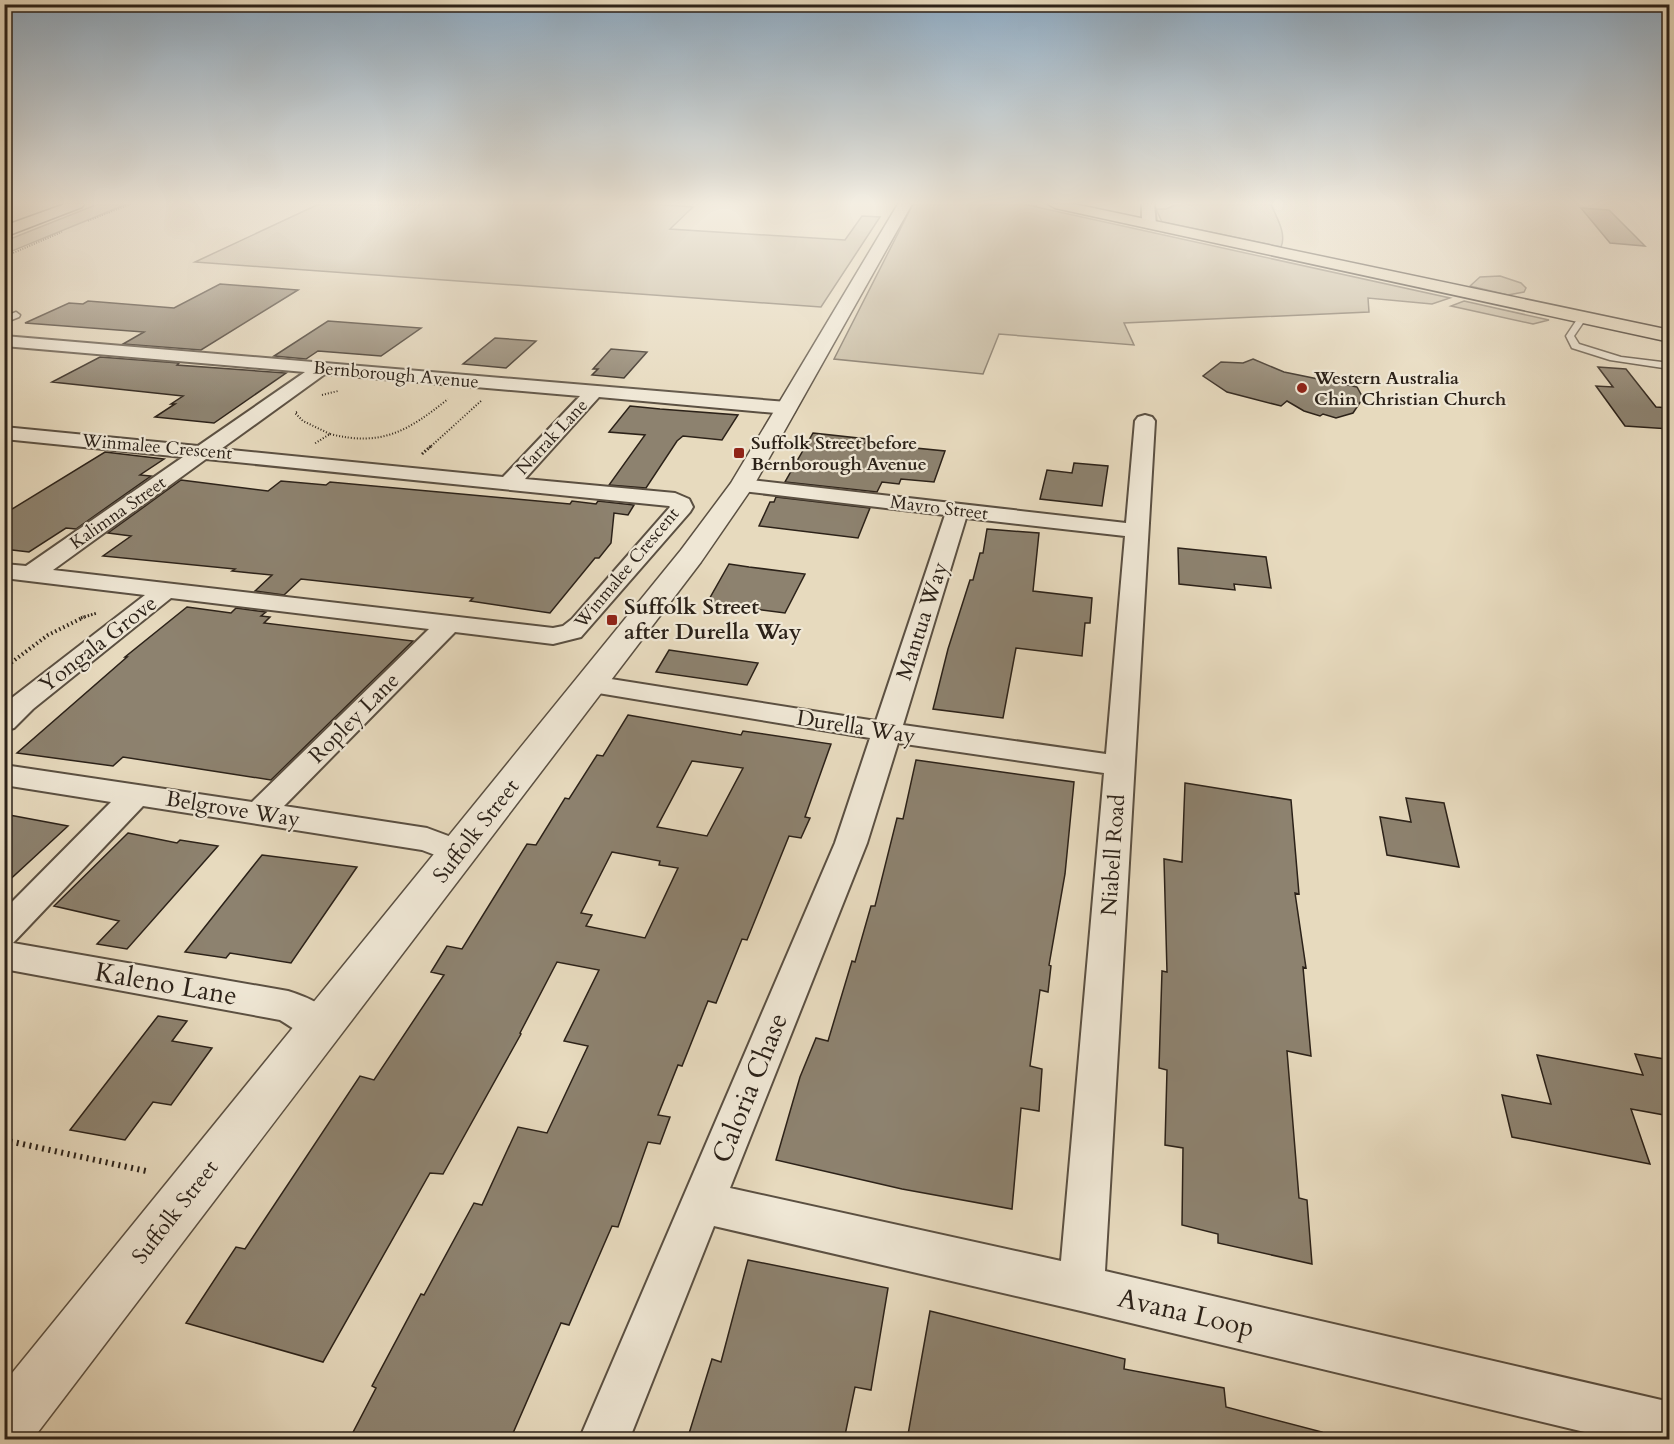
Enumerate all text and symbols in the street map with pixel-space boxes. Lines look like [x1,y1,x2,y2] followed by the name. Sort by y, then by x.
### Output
[312,355,480,395] street label: Bernborough Avenue
[1313,366,1506,412] place label: Western Australia Chin Christian Church
[1295,381,1309,395] marker: Western Australia Chin Christian Church
[510,394,594,480] street label: Narrak Lane
[80,428,233,466] street label: Winmalee Crescent
[751,431,927,477] place label: Suffolk Street before Bernborough Avenue
[732,446,746,460] marker: Suffolk Street before Bernborough Avenue
[65,470,171,555] street label: Kalimna Street
[889,490,990,526] street label: Mavro Street
[568,502,685,635] street label: Winmalee Crescent
[889,558,955,684] street label: Mantua Way
[33,588,163,700] street label: Yongala Grove
[624,592,802,647] place label: Suffolk Street after Durella Way
[605,613,619,627] marker: Suffolk Street after Durella Way
[302,666,406,770] street label: Ropley Lane
[794,703,918,751] street label: Durella Way
[426,773,526,889] street label: Suffolk Street
[164,784,303,834] street label: Belgrove Way
[1094,793,1132,917] street label: Niabell Road
[92,953,240,1015] street label: Kaleno Lane
[703,1008,797,1168] street label: Caloria Chase
[125,1154,225,1270] street label: Suffolk Street
[1114,1279,1258,1347] street label: Avana Loop

